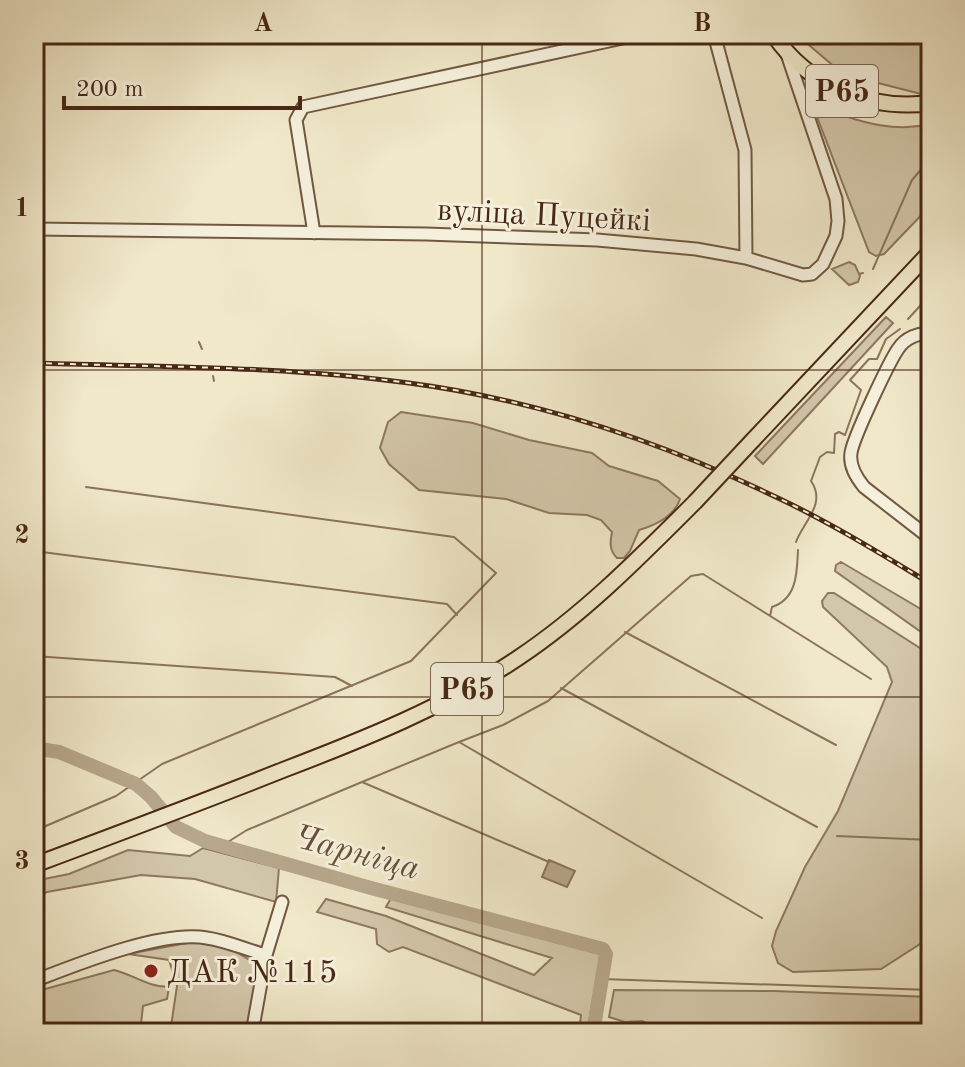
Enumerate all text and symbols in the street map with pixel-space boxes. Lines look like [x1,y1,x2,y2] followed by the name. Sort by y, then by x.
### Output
[253,11,273,37] text: A
[693,11,711,37] text: B
[64,60,300,110] scale bar
[806,65,878,117] road number: Р65
[76,78,144,102] text: 200 m
[436,195,652,239] street label: вуліца Пуцейкі
[14,196,30,222] text: 1
[14,523,30,549] text: 2
[431,663,503,715] road number: Р65
[289,821,423,887] water label: Чарніца
[14,849,30,875] text: 3
[167,958,337,990] place label: ДАК №115
[142,962,160,980] marker: ДАК №115

